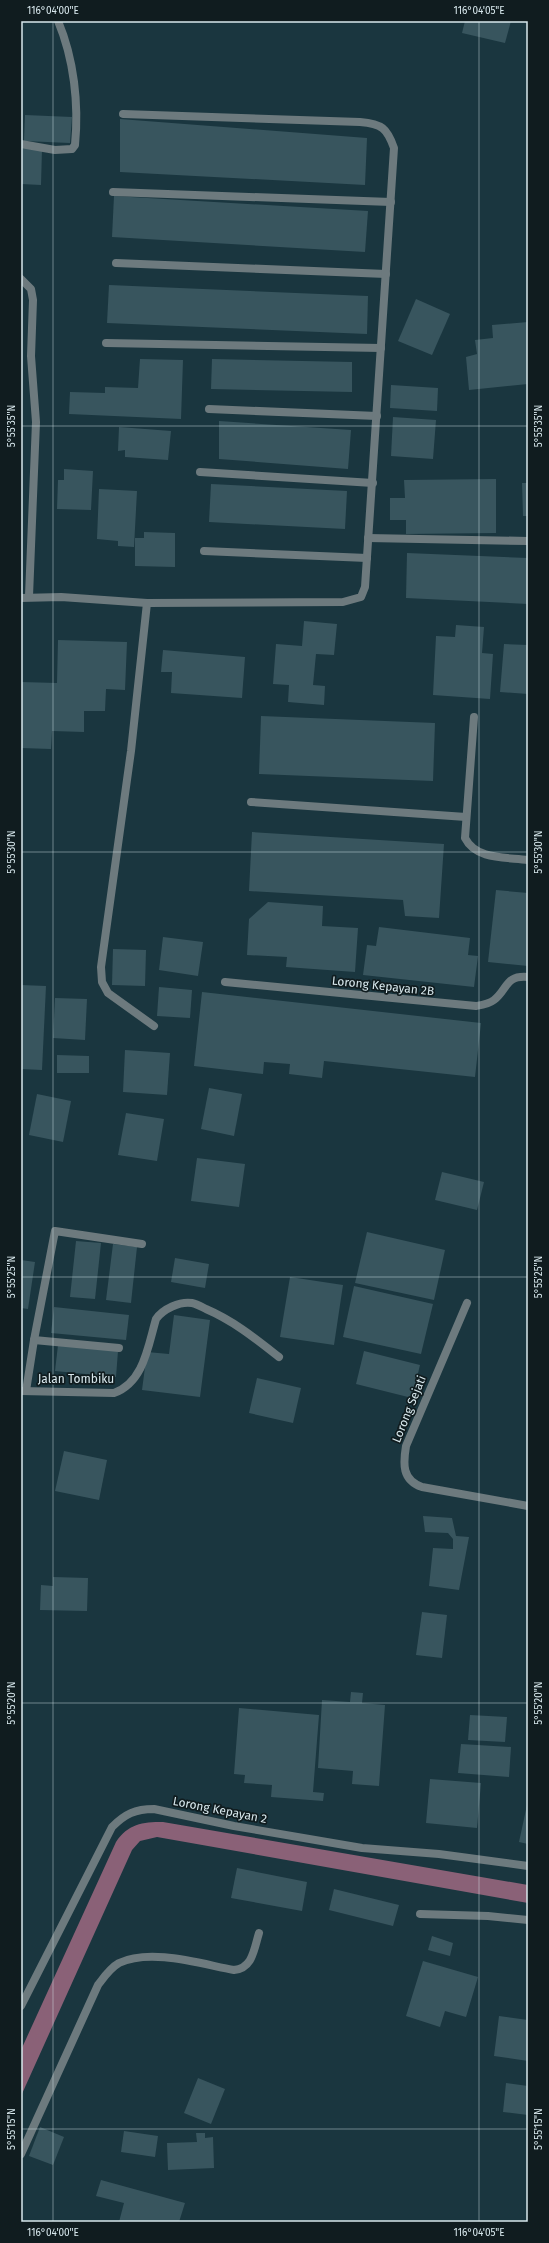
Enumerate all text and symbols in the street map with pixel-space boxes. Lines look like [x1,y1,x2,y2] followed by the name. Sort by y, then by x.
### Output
[27,5,79,17] text: 116°04'00"E
[453,5,505,17] text: 116°04'05"E
[6,405,18,447] text: 5°55'35"N
[533,405,545,447] text: 5°55'35"N
[6,830,18,874] text: 5°55'30"N
[533,830,545,874] text: 5°55'30"N
[331,974,435,998] street label: Lorong Kepayan 2B
[6,1256,18,1298] text: 5°55'25"N
[533,1256,545,1298] text: 5°55'25"N
[38,1372,114,1386] street label: Jalan Tombiku
[389,1373,429,1445] street label: Lorong Sejati
[6,1681,18,1725] text: 5°55'20"N
[533,1681,545,1725] text: 5°55'20"N
[172,1794,268,1826] street label: Lorong Kepayan 2
[6,2108,18,2150] text: 5°55'15"N
[533,2108,545,2150] text: 5°55'15"N
[27,2227,79,2239] text: 116°04'00"E
[453,2227,505,2239] text: 116°04'05"E

